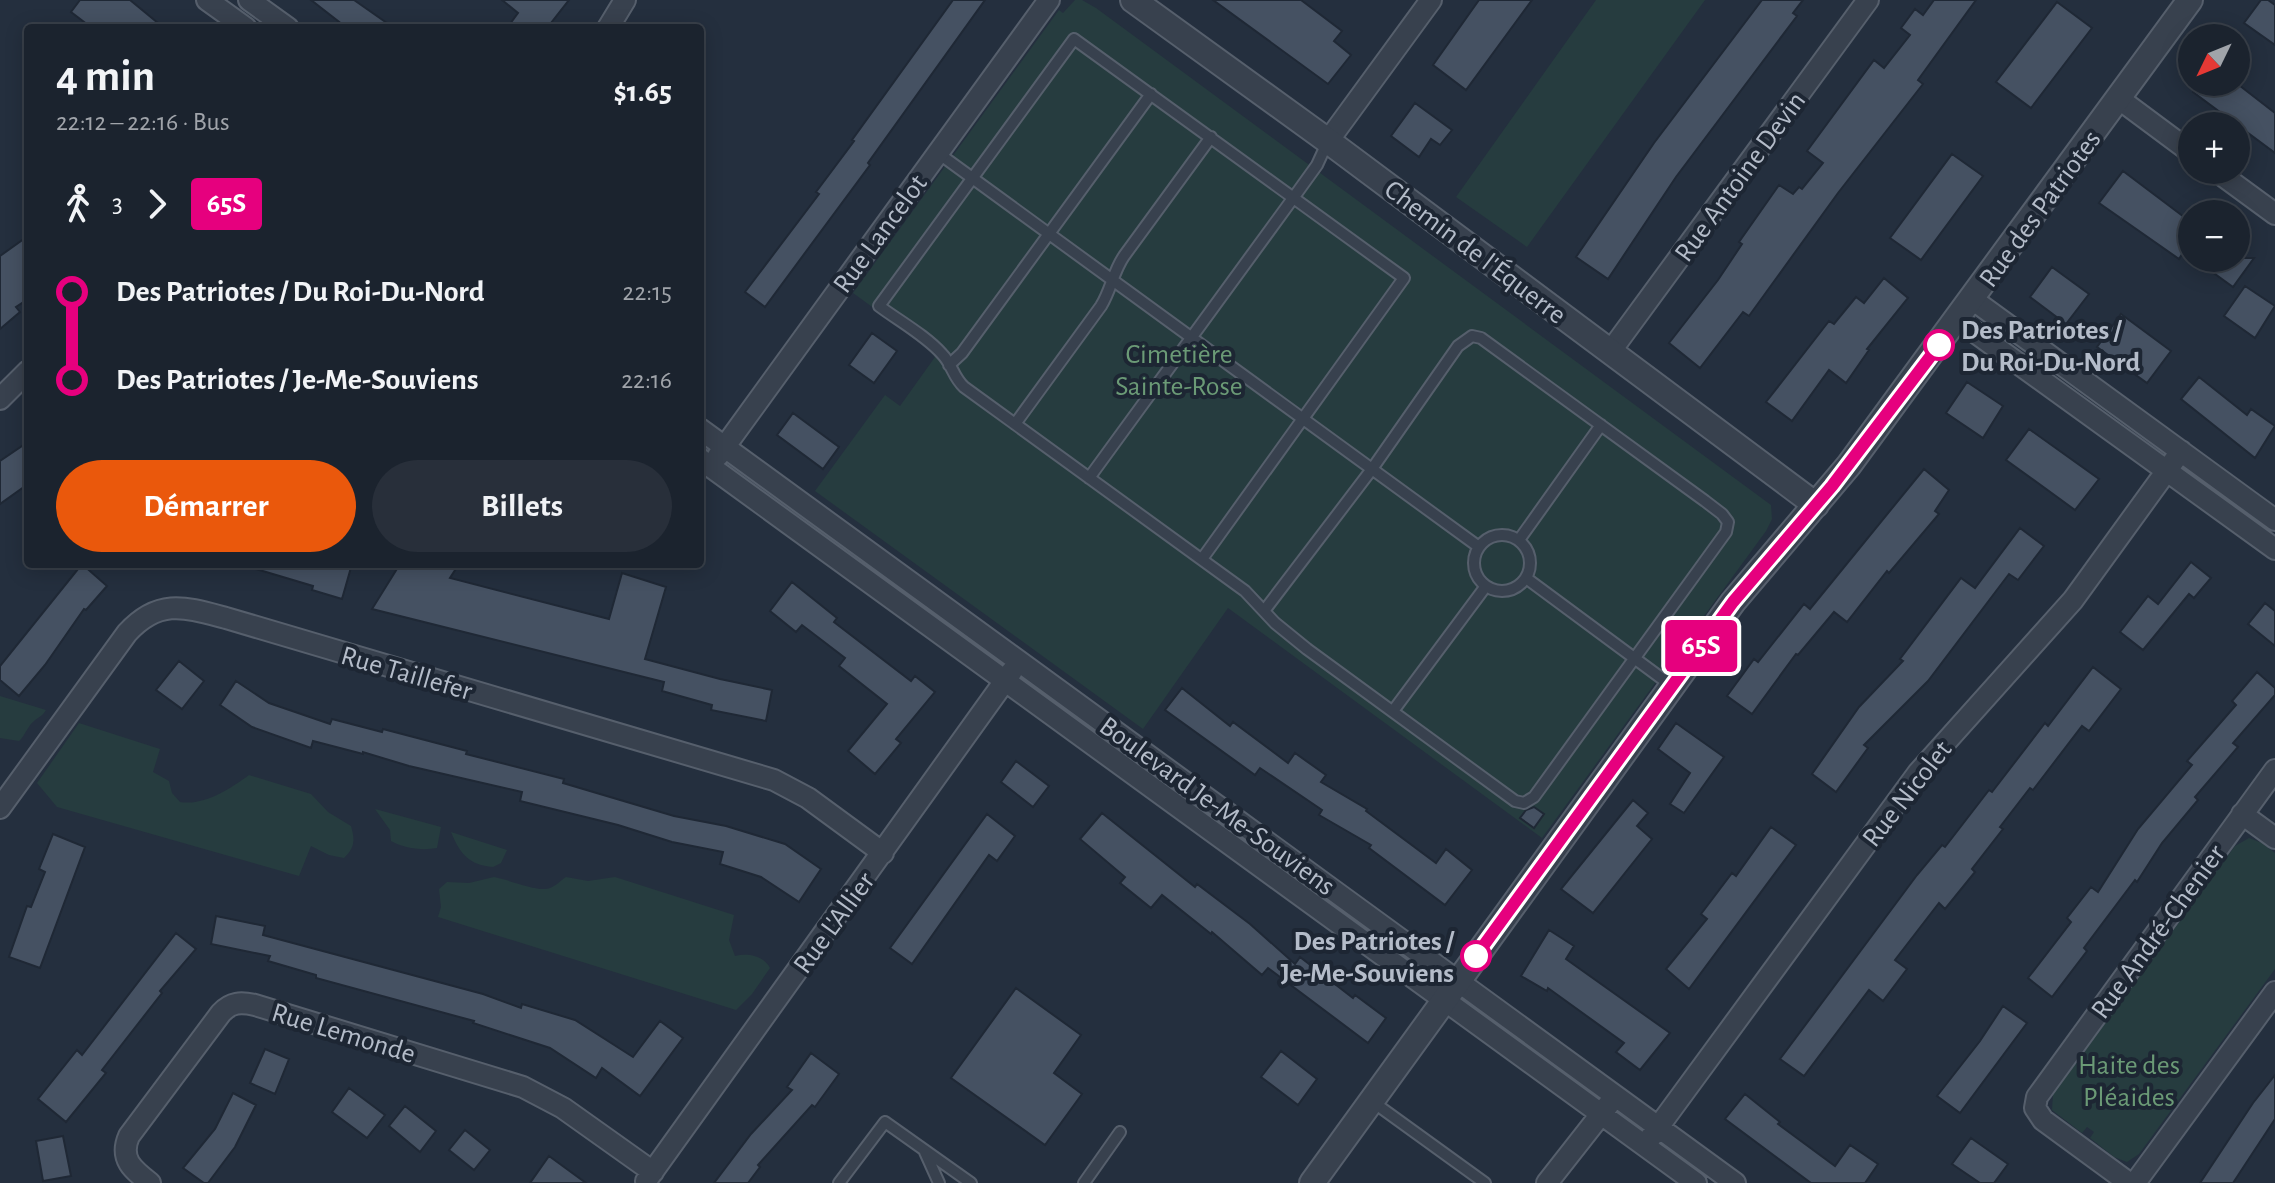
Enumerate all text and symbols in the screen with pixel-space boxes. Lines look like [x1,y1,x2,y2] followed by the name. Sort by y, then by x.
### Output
[2178,24,2250,96] north arrow
[2178,24,2250,272] map controls
[56,55,155,99] text: 4 min
[613,77,672,107] text: $1.65
[1670,87,1811,267] street label: Rue Antoine Devin
[56,109,230,135] text: 22:12 – 22:16 · Bus
[2178,112,2250,184] button: +
[1975,126,2107,293] street label: Rue des Patriotes
[829,170,933,299] street label: Rue Lancelot
[1379,173,1572,330] street label: Chemin de l'Équerre
[56,182,100,226] icon: walk
[135,182,179,226] icon: forward
[207,190,246,218] text: 65S
[112,191,123,217] text: 3
[2178,200,2250,272] button: −
[116,277,485,307] text: Des Patriotes / Du Roi-Du-Nord
[623,279,672,305] text: 22:15
[1961,317,2141,377] place label: Des Patriotes / Du Roi-Du-Nord
[1924,330,1954,360] marker: Des Patriotes / Du Roi-Du-Nord
[1115,341,1243,401] park label: Cimetière Sainte-Rose
[116,365,479,395] text: Des Patriotes / Je-Me-Souviens
[621,367,672,393] text: 22:16
[56,460,356,552] button: Démarrer
[372,460,672,552] button: Billets
[1655,620,1747,672] line badge: 65S
[1681,632,1721,660] text: 65S
[338,642,475,706] street label: Rue Taillefer
[1094,712,1340,901] street label: Boulevard Je-Me-Souviens
[1858,736,1957,852] street label: Rue Nicolet
[2086,840,2231,1024] street label: Rue André-Chenier
[789,867,880,979] street label: Rue L'Allier
[1280,928,1455,988] place label: Des Patriotes / Je-Me-Souviens
[1461,941,1491,971] marker: Des Patriotes / Je-Me-Souviens
[268,999,419,1069] street label: Rue Lemonde
[2078,1052,2180,1112] park label: Haite des Pléaides

